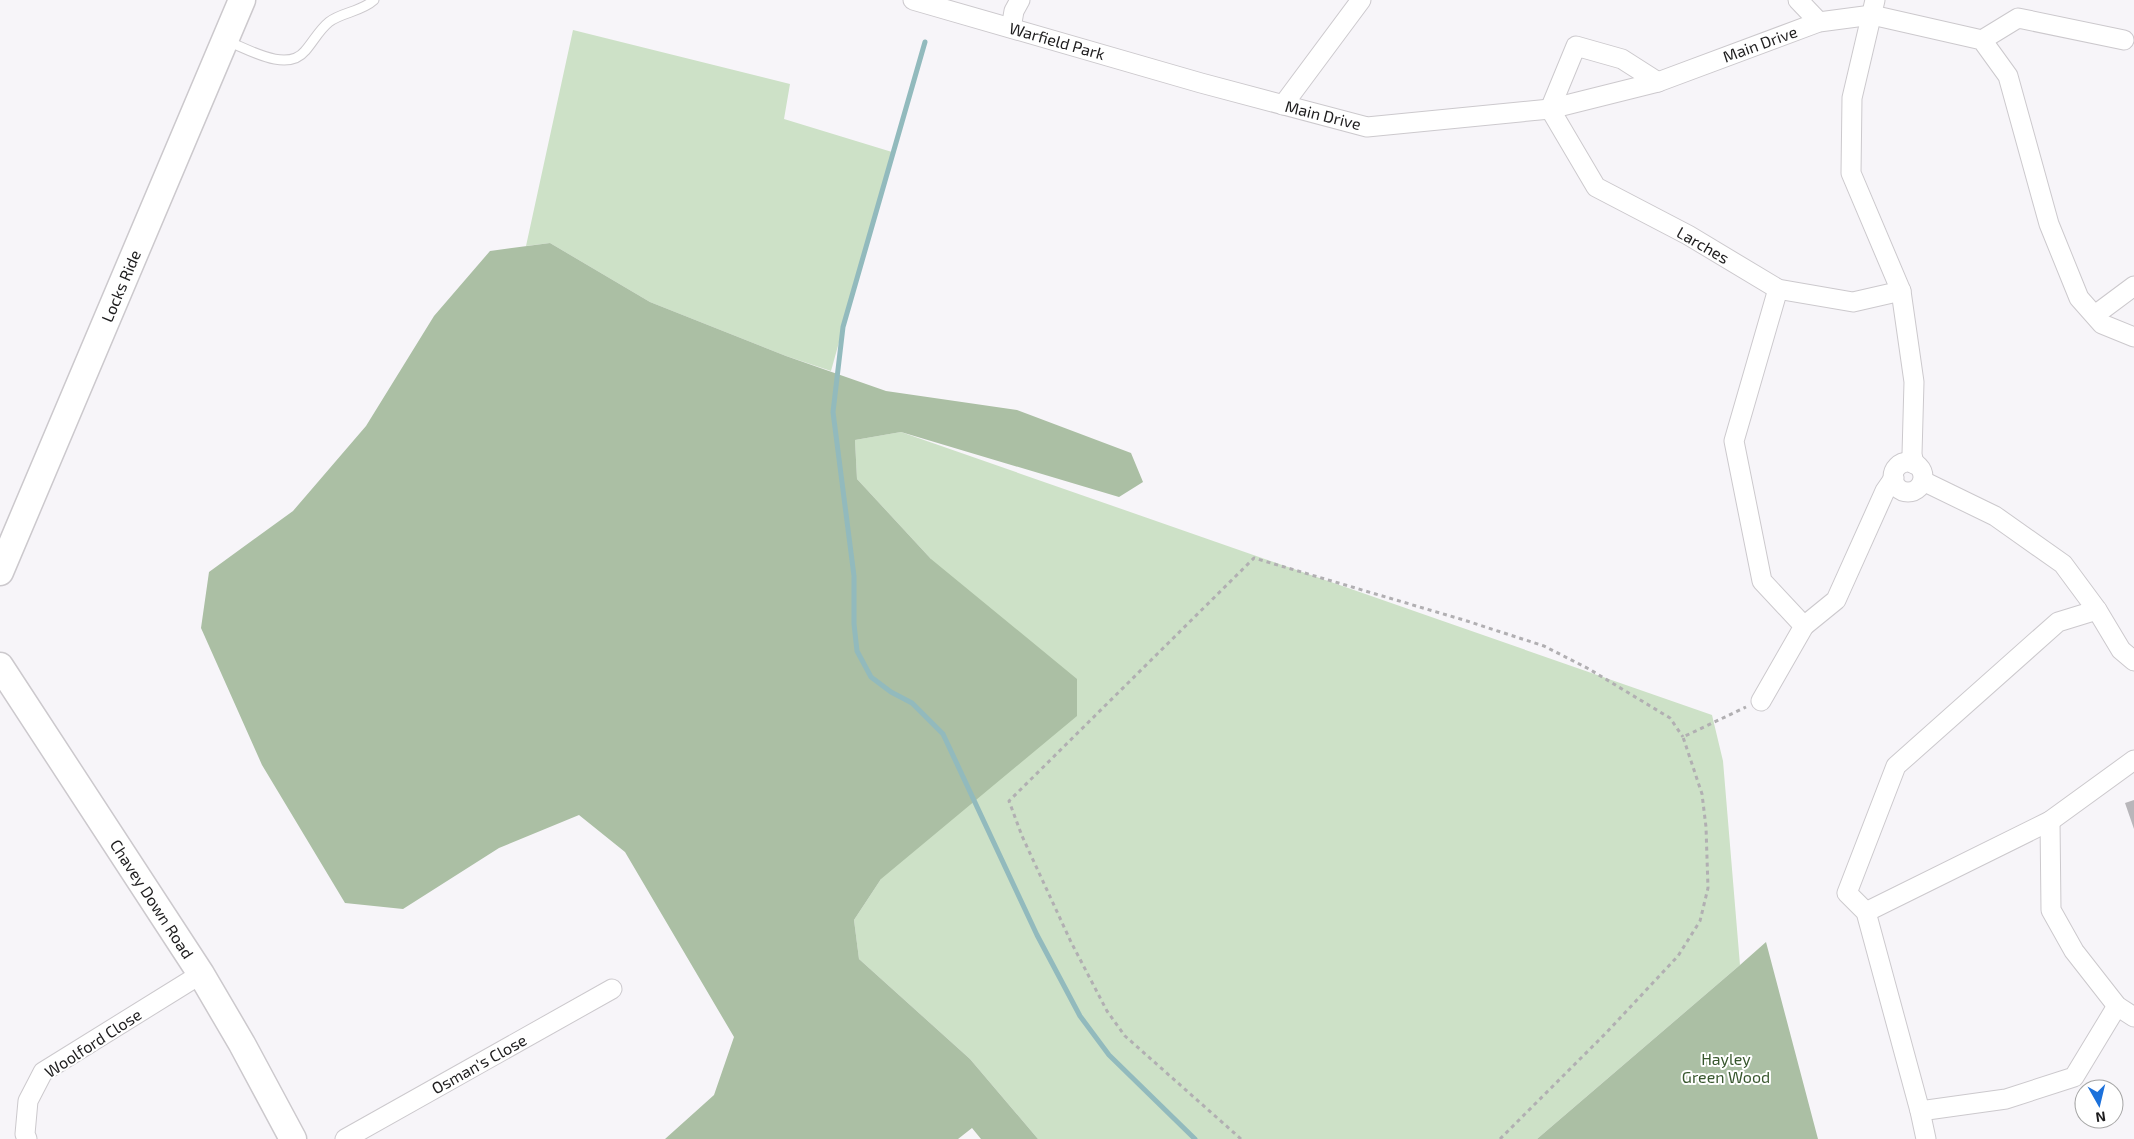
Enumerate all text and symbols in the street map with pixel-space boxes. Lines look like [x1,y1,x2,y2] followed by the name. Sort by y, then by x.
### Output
[1007,18,1107,63] street label: Warfield Park
[1720,21,1800,66] street label: Main Drive
[1283,96,1363,133] street label: Main Drive
[1674,222,1733,267] street label: Larches
[97,247,144,325] street label: Locks Ride
[107,836,198,962] street label: Chavey Down Road
[41,1004,145,1081] street label: Woolford Close
[428,1030,529,1097] street label: Osman's Close
[1682,1049,1770,1086] park label: Hayley Green Wood
[2074,1079,2124,1129] north arrow
[2095,1108,2107,1126] text: N

